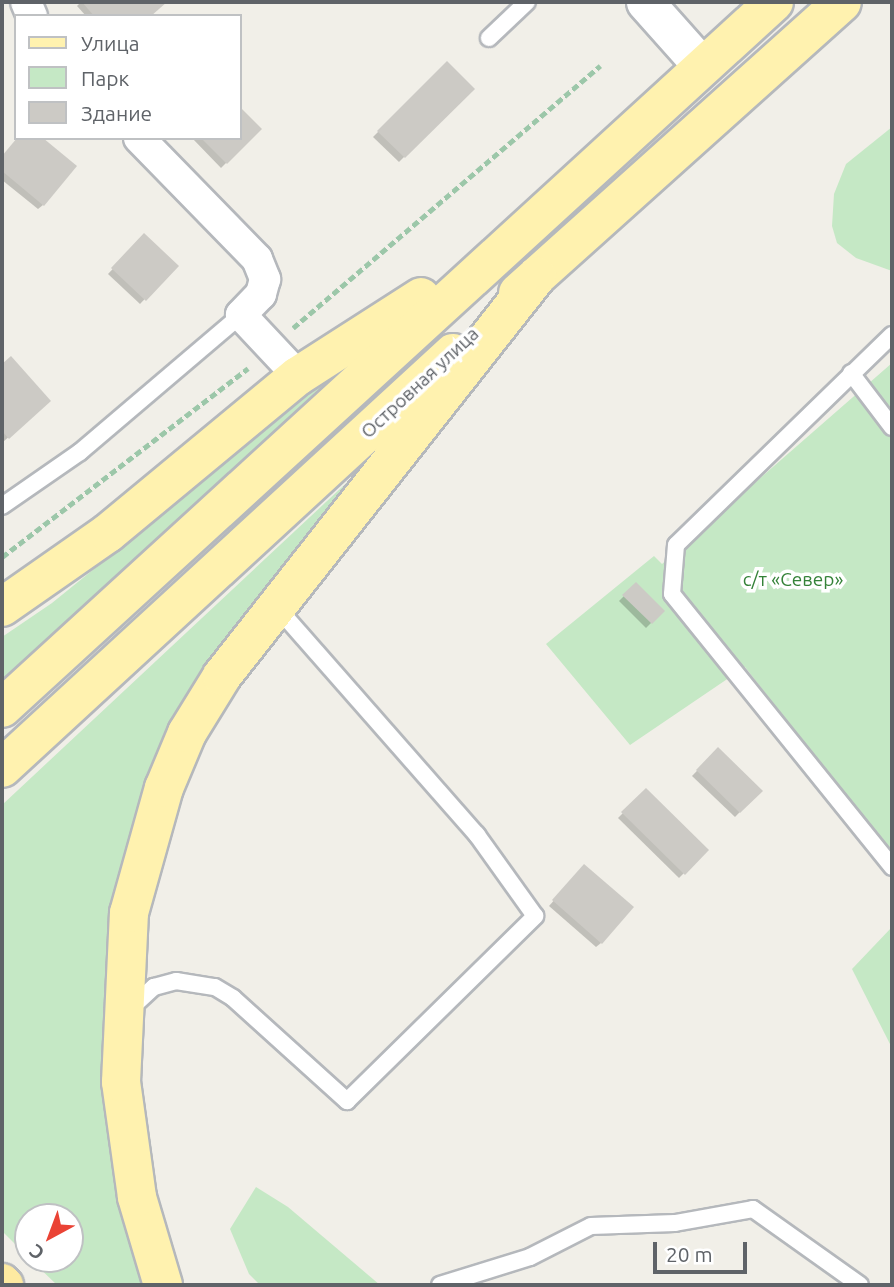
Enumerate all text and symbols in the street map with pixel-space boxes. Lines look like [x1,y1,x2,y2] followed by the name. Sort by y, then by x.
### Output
[14,14,242,140] legend
[81,31,139,55] text: Улица
[81,66,129,90] text: Парк
[81,101,152,125] text: Здание
[356,323,484,443] street label: Островная улица
[743,569,843,591] park label: с/т «Север»
[14,1203,84,1273] north arrow
[656,1228,750,1272] scale bar
[25,1240,48,1265] text: С
[666,1242,713,1266] text: 20 m

